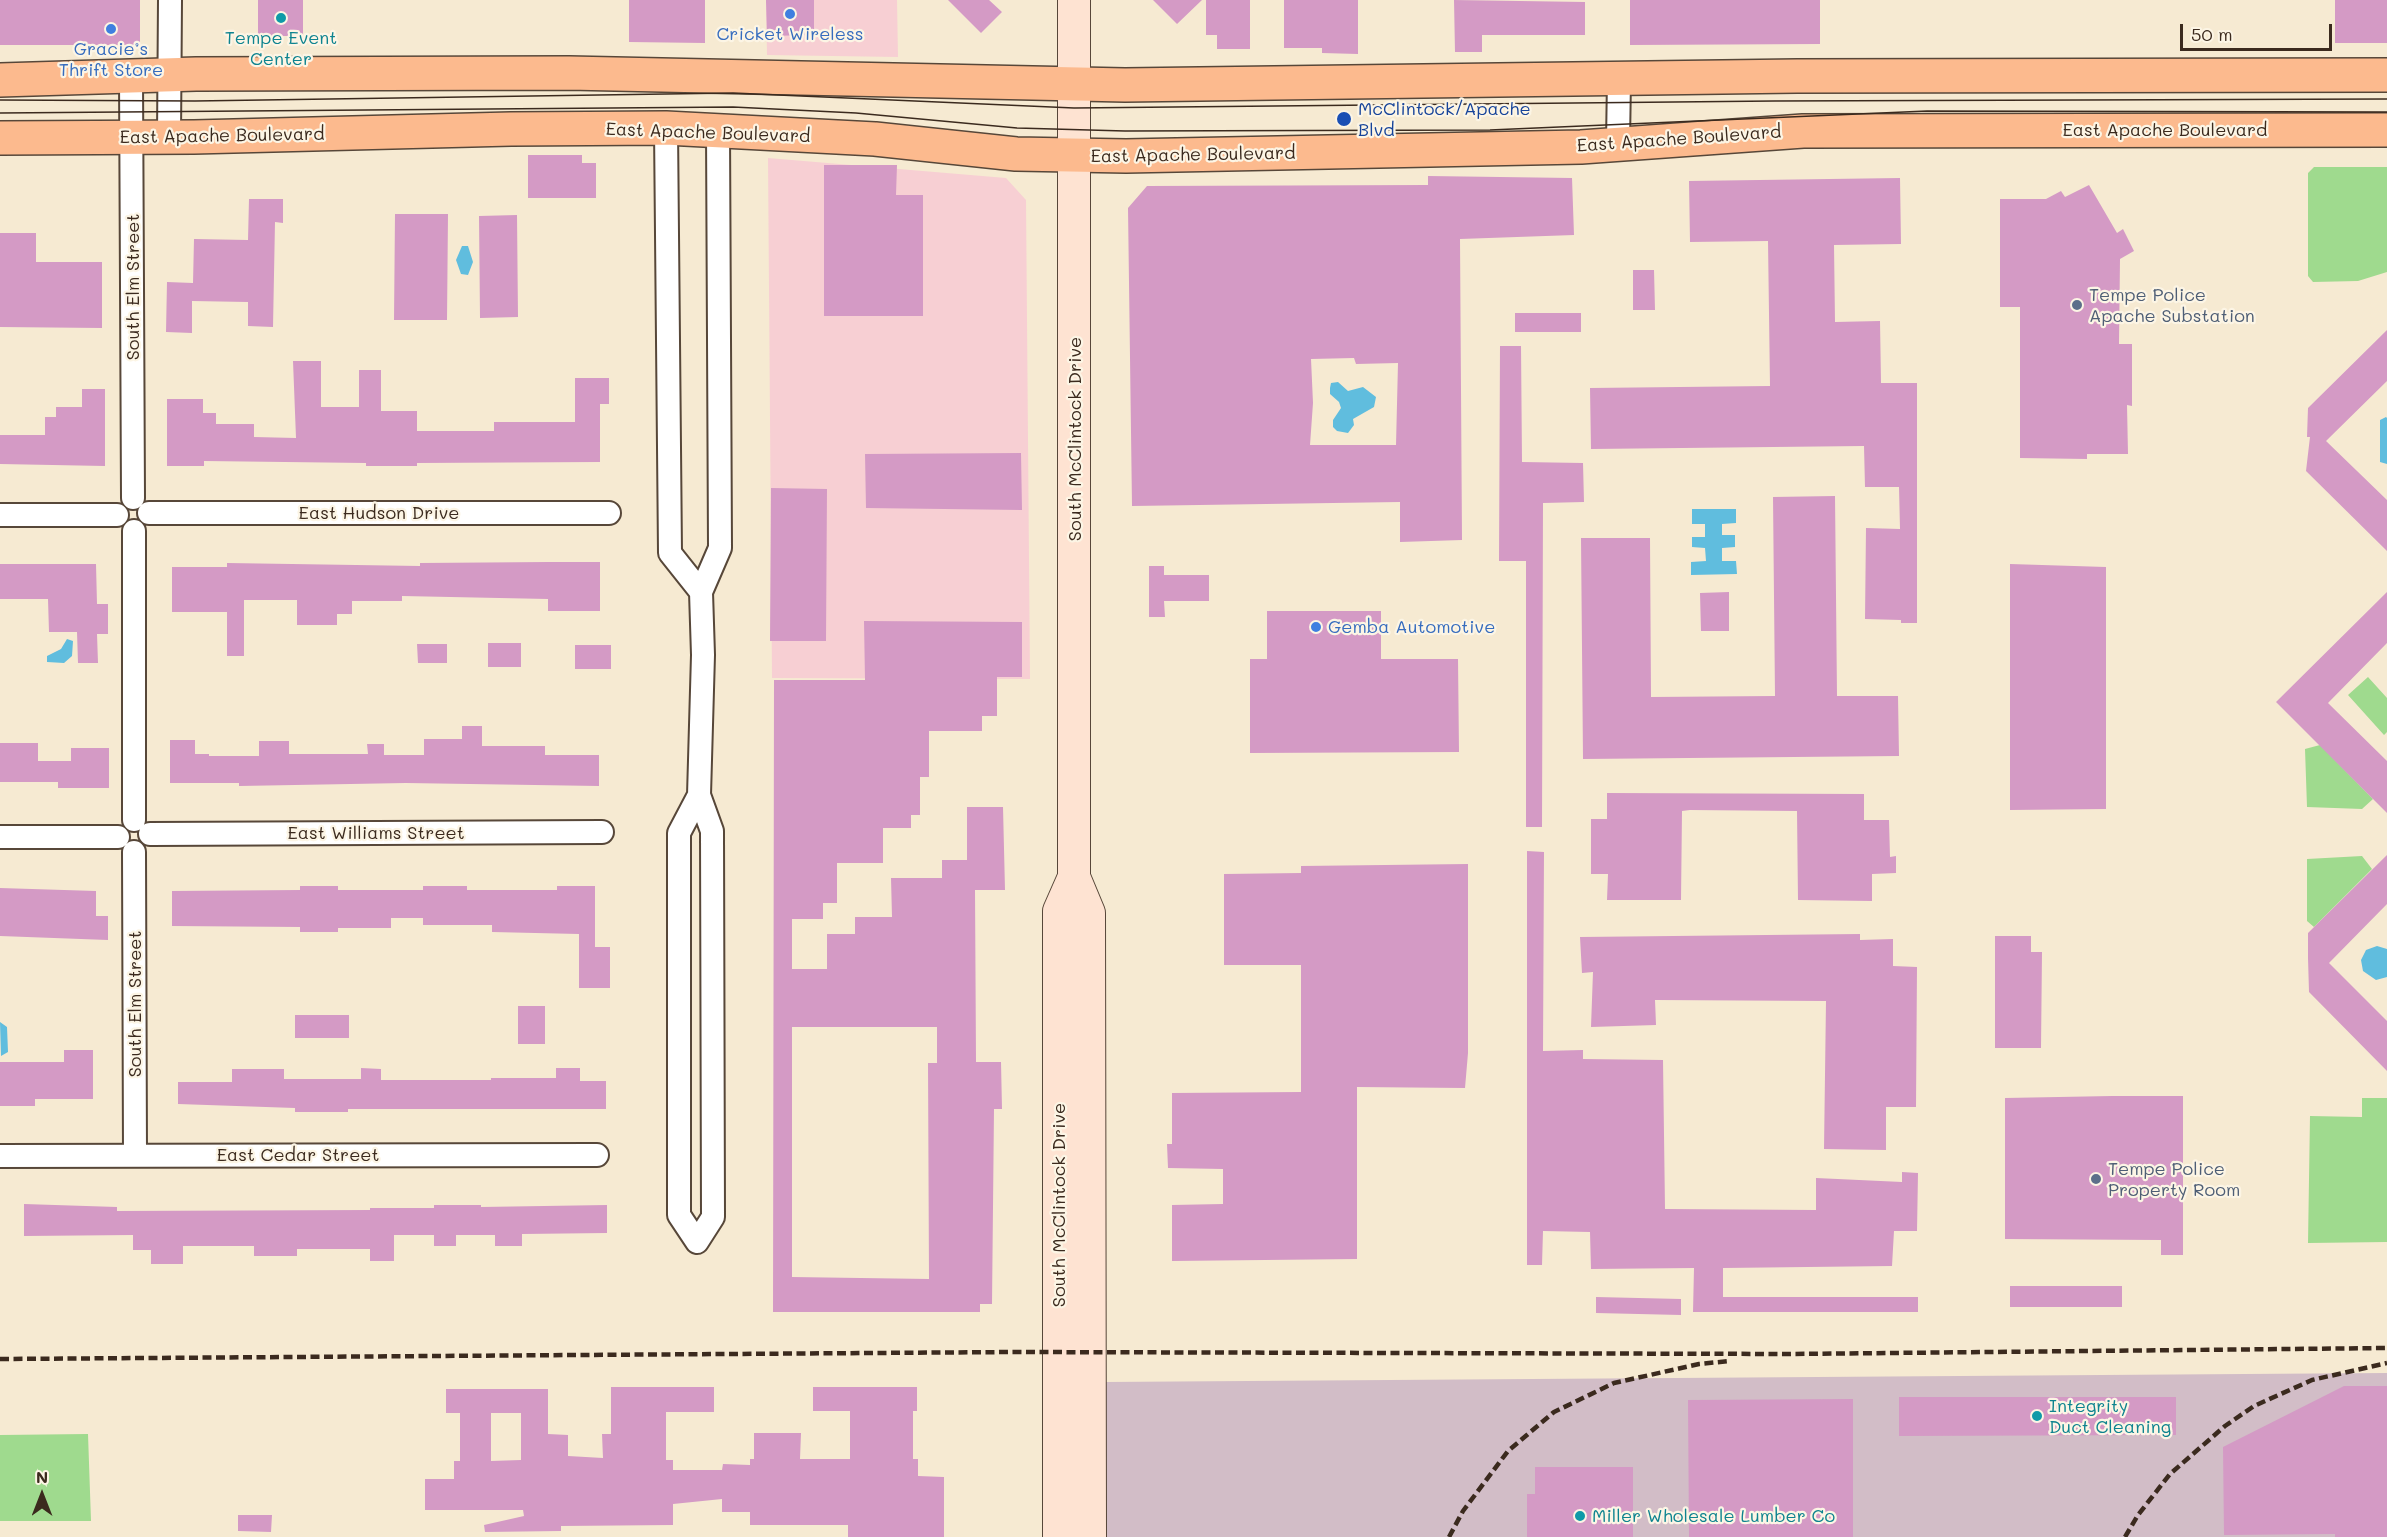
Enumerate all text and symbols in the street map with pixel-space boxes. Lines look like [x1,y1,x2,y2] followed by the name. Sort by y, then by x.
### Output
[783,7,797,21] marker: Cricket Wireless
[274,11,288,25] marker: Tempe Event Center
[2183,12,2334,50] scale bar
[104,22,118,36] marker: Gracie’s Thrift Store
[2191,22,2233,46] text: 50 m
[716,23,864,45] place label: Cricket Wireless
[225,27,337,70] place label: Tempe Event Center
[59,38,163,80] place label: Gracie’s Thrift Store
[1358,98,1531,140] place label: McClintock/Apache Blvd
[1335,110,1353,128] marker: McClintock/Apache Blvd
[605,119,811,147] street label: East Apache Boulevard
[2063,119,2267,141] street label: East Apache Boulevard
[1576,121,1782,157] street label: East Apache Boulevard
[119,123,325,149] street label: East Apache Boulevard
[1090,142,1296,168] street label: East Apache Boulevard
[122,214,144,360] street label: South Elm Street
[2089,284,2255,326] place label: Tempe Police Apache Substation
[2070,298,2084,312] marker: Tempe Police Apache Substation
[1064,337,1086,541] street label: South McClintock Drive
[299,502,459,524] street label: East Hudson Drive
[1328,616,1495,638] place label: Gemba Automotive
[1309,620,1323,634] marker: Gemba Automotive
[287,822,465,844] street label: East Williams Street
[124,931,146,1077] street label: South Elm Street
[1048,1103,1070,1307] street label: South McClintock Drive
[217,1144,379,1166] street label: East Cedar Street
[2108,1158,2240,1200] place label: Tempe Police Property Room
[2089,1172,2103,1186] marker: Tempe Police Property Room
[2049,1395,2171,1438] place label: Integrity Duct Cleaning
[2030,1409,2044,1423] marker: Integrity Duct Cleaning
[12,1465,72,1525] north arrow
[36,1466,48,1487] text: N
[1592,1505,1835,1527] place label: Miller Wholesale Lumber Co
[1573,1509,1587,1523] marker: Miller Wholesale Lumber Co

